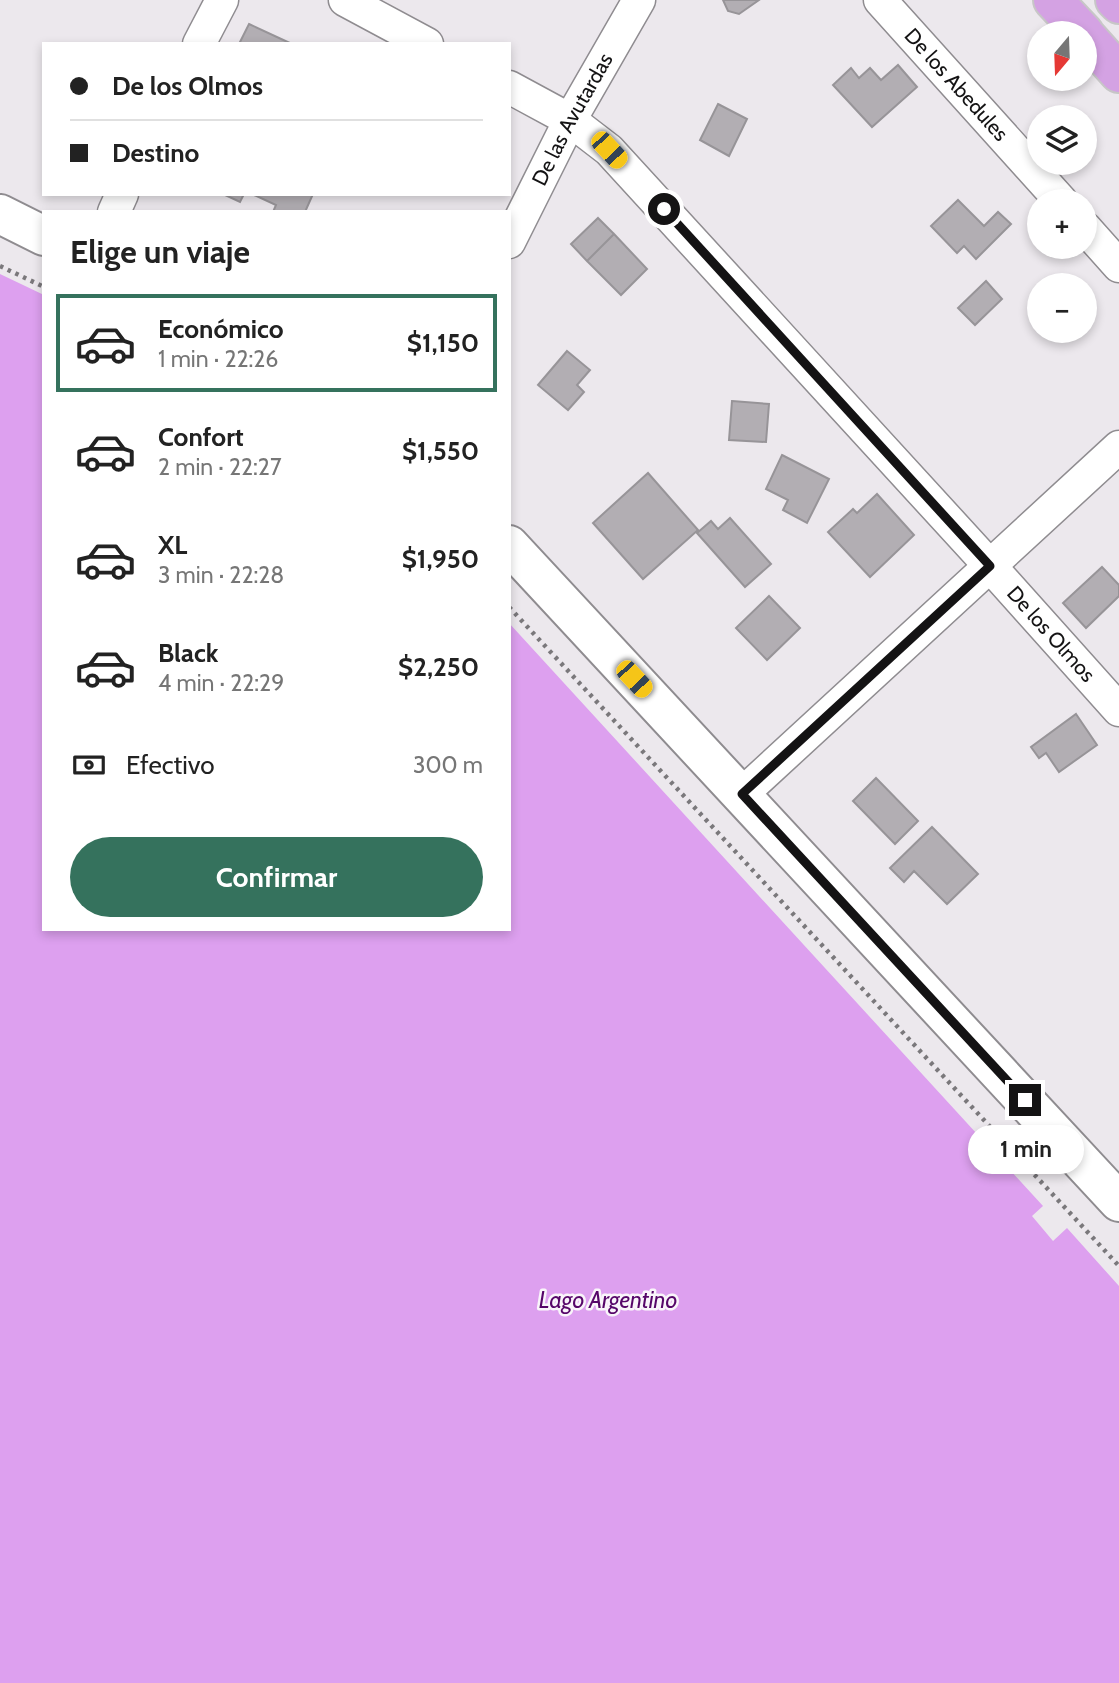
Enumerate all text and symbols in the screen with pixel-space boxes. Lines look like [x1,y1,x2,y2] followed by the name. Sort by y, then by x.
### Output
[1027,21,1097,91] north arrow
[1027,21,1097,343] map controls
[900,23,1014,146] street label: De los Abedules
[526,48,618,190] street label: De las Avutardas
[112,70,263,102] text: De los Olmos
[1027,105,1097,175] button: layers
[587,127,632,173] car
[112,137,199,169] text: Destino
[1027,189,1097,259] button: +
[648,193,680,225] route start
[70,232,250,271] text: Elige un viaje
[1027,273,1097,343] button: −
[74,312,137,375] icon: car
[158,313,284,345] text: Económico
[407,327,479,359] text: $1,150
[158,345,278,373] text: 1 min · 22:26
[74,420,137,483] icon: car
[158,421,244,453] text: Confort
[402,435,479,467] text: $1,550
[158,453,281,481] text: 2 min · 22:27
[74,528,137,591] icon: car
[158,529,187,561] text: XL
[402,543,479,575] text: $1,950
[158,561,284,589] text: 3 min · 22:28
[1002,581,1101,687] street label: De los Olmos
[74,636,137,699] icon: car
[158,637,218,669] text: Black
[398,651,479,683] text: $2,250
[612,656,657,702] car
[158,669,284,697] text: 4 min · 22:29
[70,746,108,784] icon: cash
[126,749,215,781] text: Efectivo
[413,751,483,779] text: 300 m
[70,837,483,917] button: Confirmar
[1009,1084,1041,1116] route end
[967,1124,1083,1174] callout: 1 min
[1000,1135,1052,1163] text: 1 min
[539,1286,677,1314] water label: Lago Argentino

